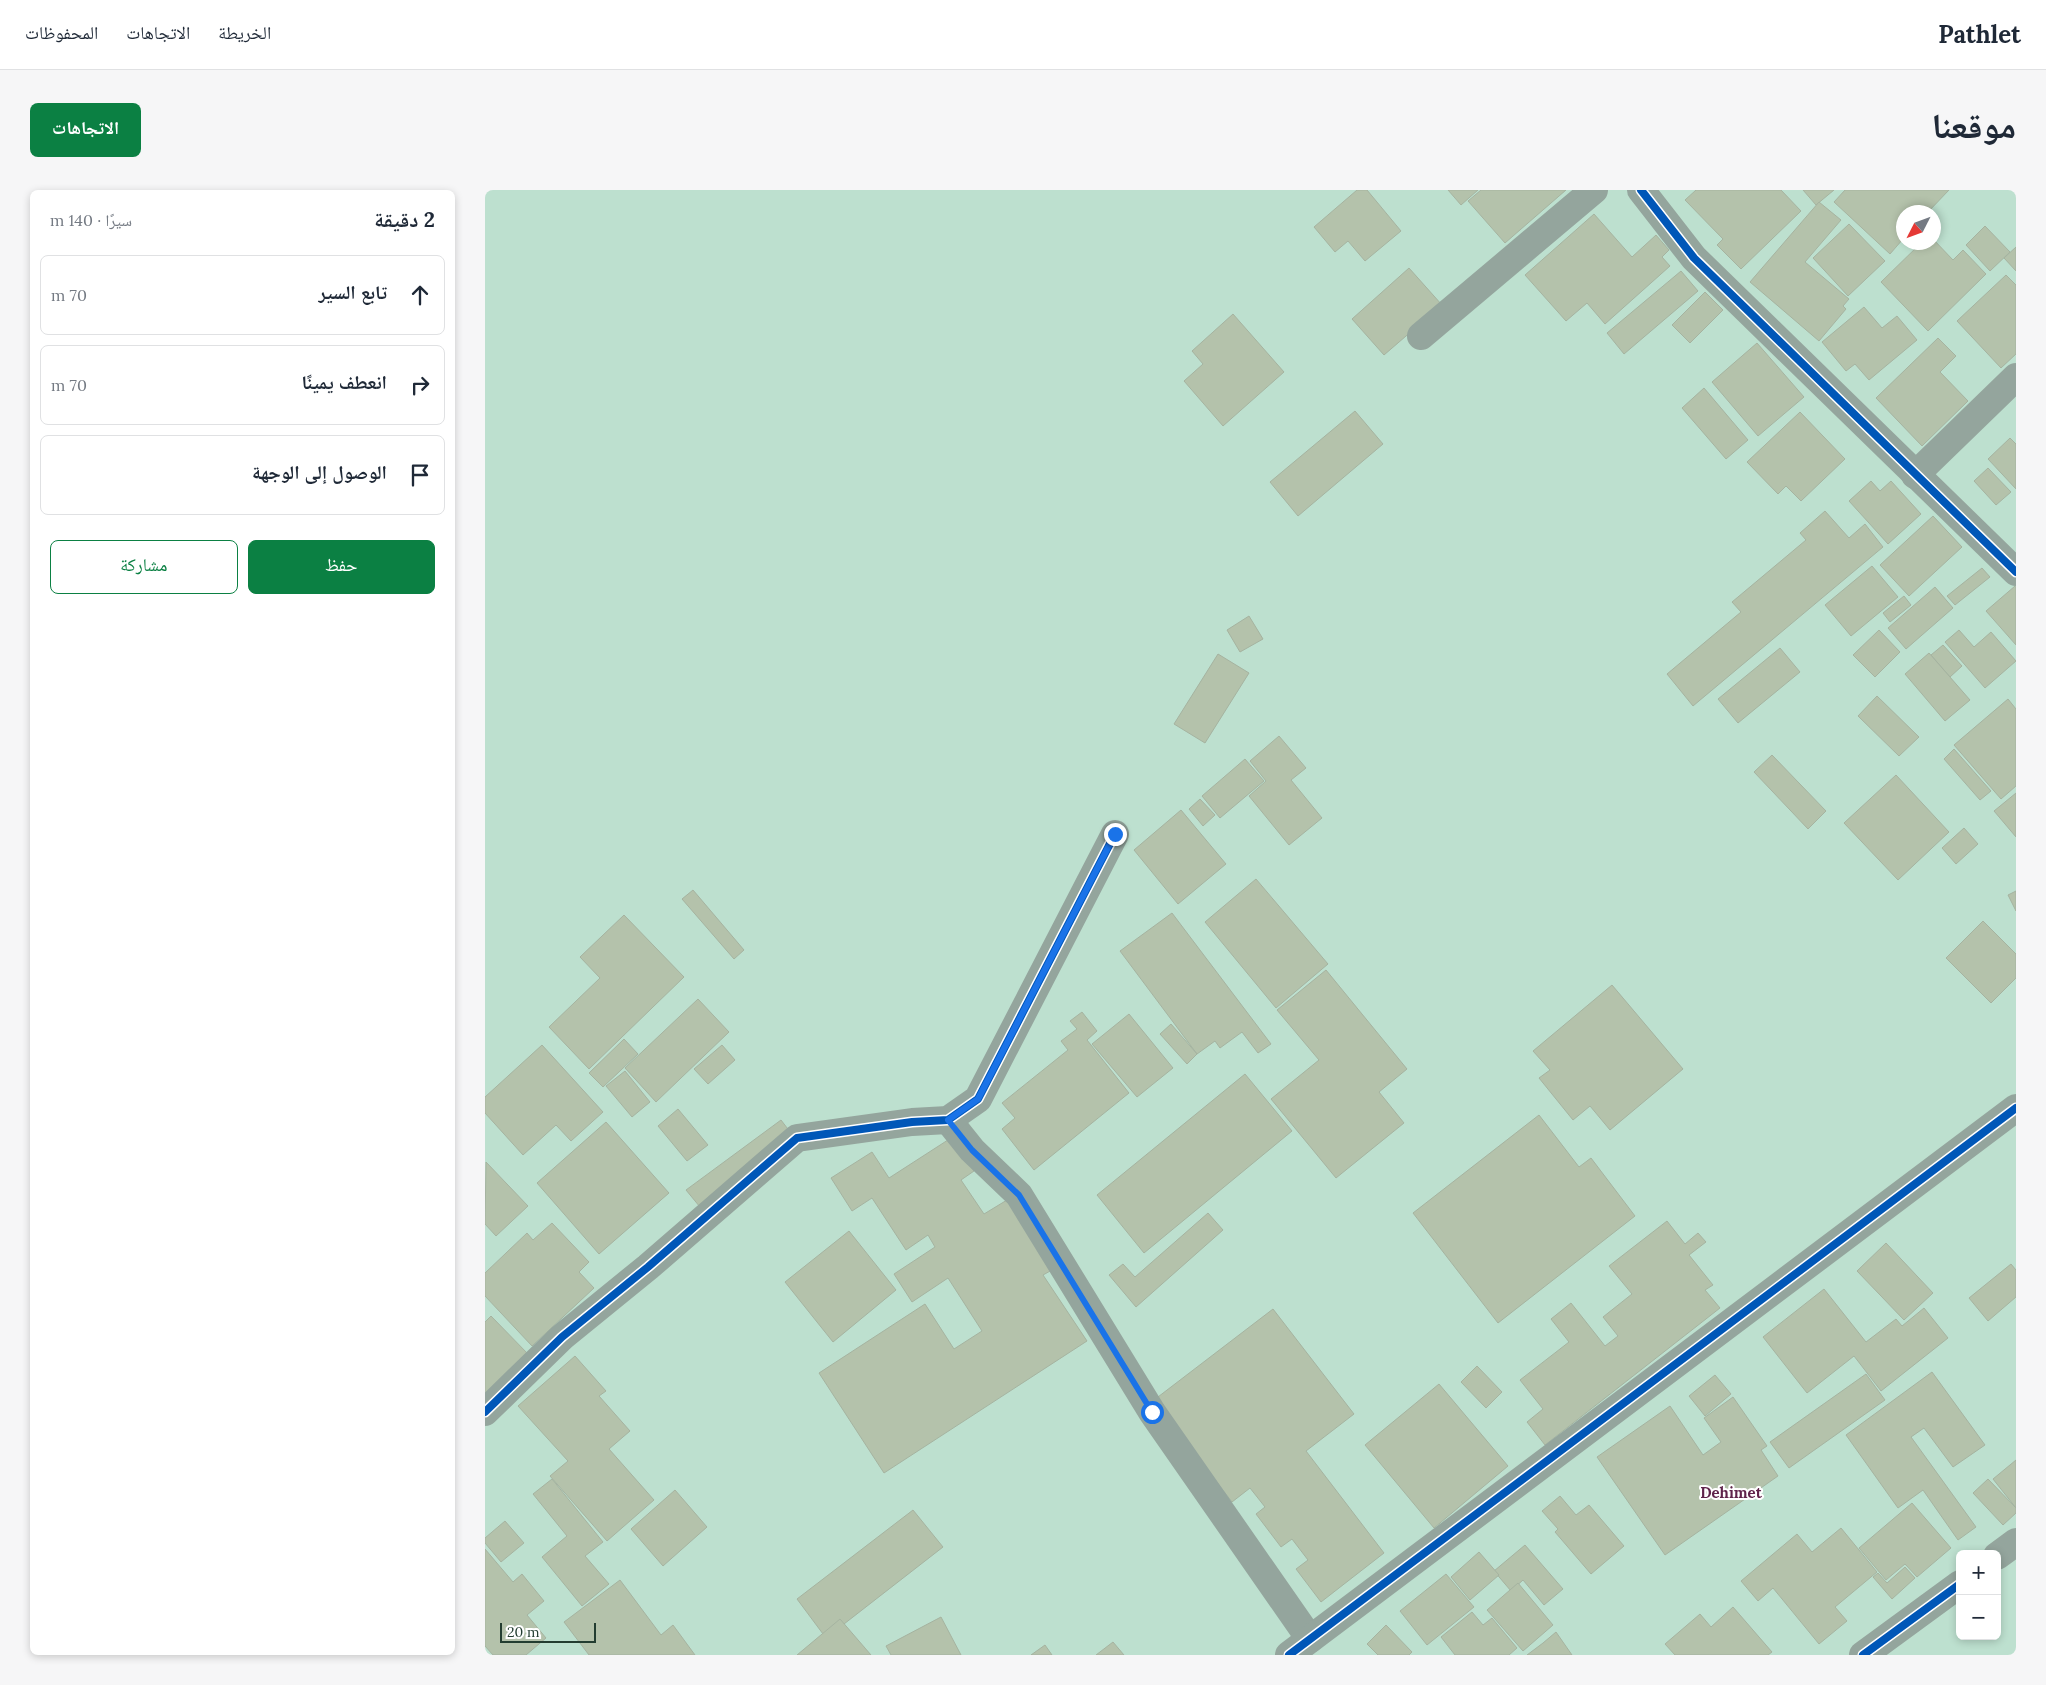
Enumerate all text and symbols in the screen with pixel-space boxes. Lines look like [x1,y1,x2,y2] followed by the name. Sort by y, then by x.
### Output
[1938,19,2021,50] text: Pathlet
[25,21,98,44] text: المحفوظات
[126,21,190,44] text: الاتجاهات
[218,21,271,44] text: الخريطة
[30,103,141,157] button: الاتجاهات
[1931,103,2016,148] text: موقعنا
[1896,205,1941,250] north arrow
[374,206,435,233] text: 2 دقيقة
[50,210,132,230] text: سيرًا · 140 m
[319,280,387,304] text: تابع السير
[406,281,434,309] icon: ahead
[51,285,87,305] text: 70 m
[301,370,387,394] text: انعطف يمينًا
[406,371,434,399] icon: right
[51,375,87,395] text: 70 m
[252,460,387,484] text: الوصول إلى الوجهة
[406,461,434,489] icon: arrive
[50,540,238,594] button: مشاركة
[248,540,435,594] button: حفظ
[1104,823,1127,846] route end
[1141,1401,1164,1424] route start
[1700,1483,1763,1502] district label: Dehimet
[1956,1550,2001,1640] map controls
[1956,1550,2001,1595] button: +
[1956,1595,2001,1640] button: −
[500,1620,596,1643] scale bar
[507,1623,539,1641] text: 20 m

